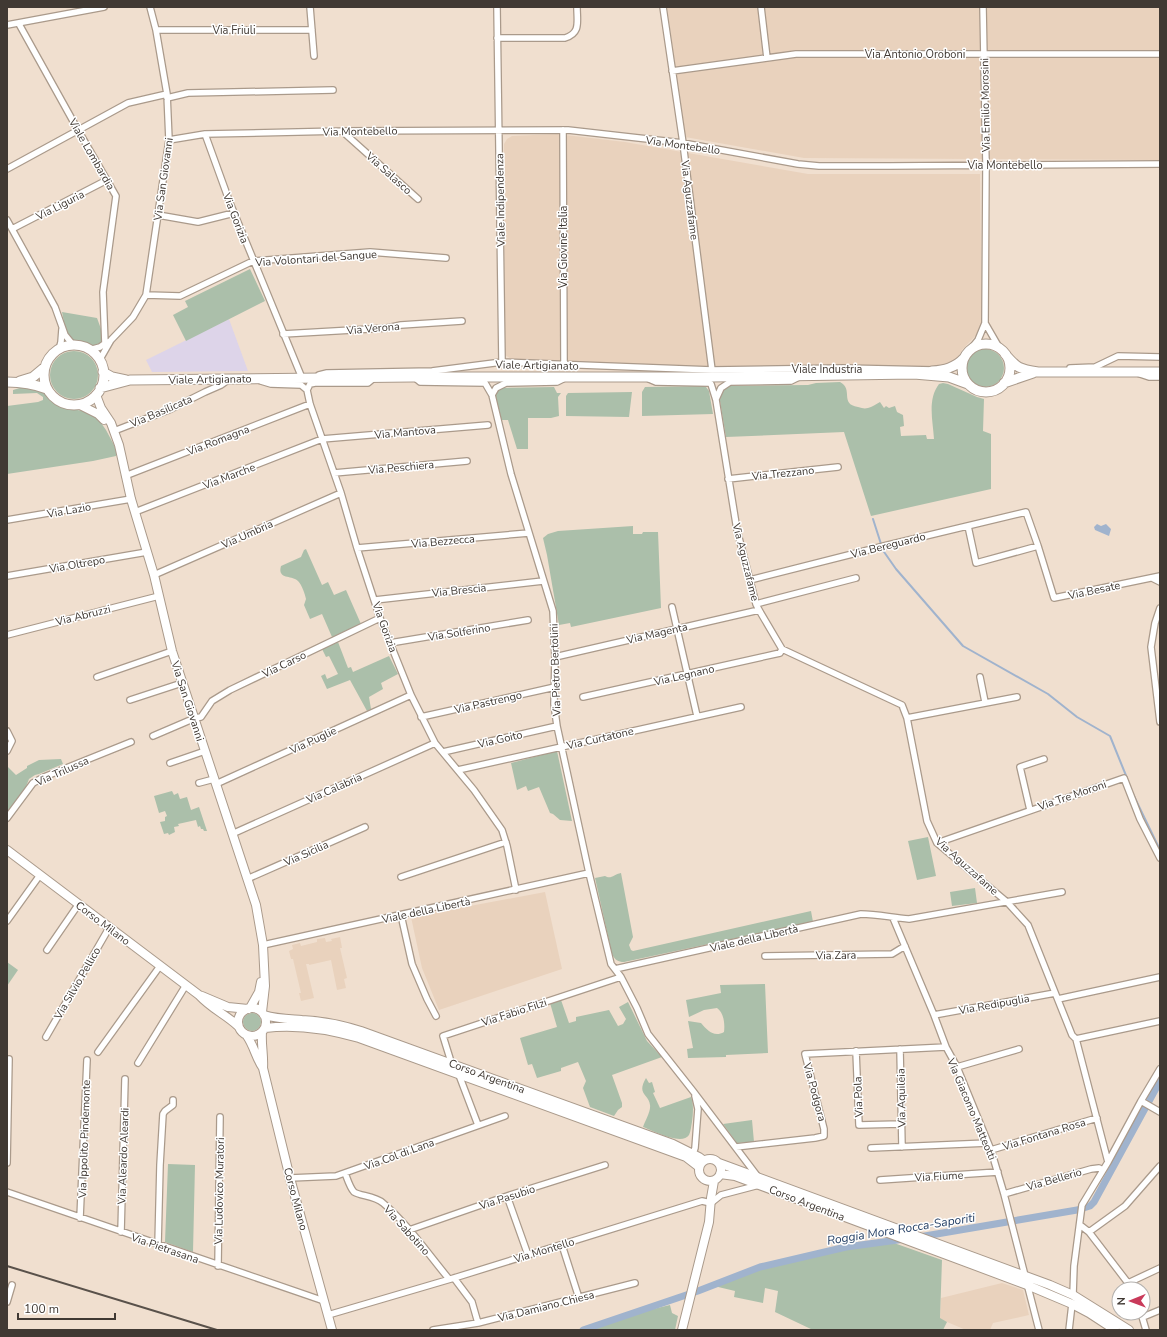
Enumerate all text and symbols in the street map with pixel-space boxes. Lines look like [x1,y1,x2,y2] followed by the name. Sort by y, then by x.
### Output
[211,23,256,38] street label: Via Friuli
[864,47,965,62] street label: Via Antonio Oroboni
[977,58,994,153] street label: Via Emilio Morosini
[65,115,118,193] street label: Viale Lombardia
[321,123,398,140] street label: Via Montebello
[644,133,721,158] street label: Via Montebello
[150,137,177,222] street label: Via San Giovanni
[362,148,415,198] street label: Via Salasco
[492,153,509,248] street label: Viale Indipendenza
[677,158,702,241] street label: Via Aguzzafame
[966,158,1043,173] street label: Via Montebello
[33,187,87,224] street label: Via Liguria
[219,190,252,246] street label: Via Gorizia
[556,206,571,289] street label: Via Giovine Italia
[254,247,378,270] street label: Via Volontari del Sangue
[345,319,401,338] street label: Via Verona
[494,357,579,374] street label: Viale Artigianato
[791,362,863,377] street label: Viale Industria
[167,371,252,388] street label: Viale Artigianato
[127,392,195,432] street label: Via Basilicata
[184,422,252,460] street label: Via Romagna
[373,422,436,443] street label: Via Mantova
[366,457,435,478] street label: Via Peschiera
[200,460,258,494] street label: Via Marche
[750,463,815,484] street label: Via Trezzano
[45,499,92,522] street label: Via Lazio
[218,516,276,553] street label: Via Umbria
[728,521,763,603] street label: Via Aguzzafame
[848,529,927,562] street label: Via Bereguardo
[410,531,476,552] street label: Via Bezzecca
[47,552,106,577] street label: Via Oltrepo
[1066,578,1122,604] street label: Via Besate
[430,580,487,601] street label: Via Brescia
[368,599,401,655] street label: Via Gorizia
[53,601,112,630] street label: Via Abruzzi
[624,619,689,648] street label: Via Magenta
[426,620,491,645] street label: Via Solferino
[546,623,565,718] street label: Via Pietro Bertolini
[259,647,309,682] street label: Via Carso
[167,658,208,743] street label: Via San Giovanni
[652,661,716,690] street label: Via Legnano
[452,687,523,718] street label: Via Pastrengo
[286,723,339,758] street label: Via Puglie
[564,723,635,754] street label: Via Curtatone
[475,727,524,752] street label: Via Goito
[32,753,91,790] street label: Via Trilussa
[303,769,365,808] street label: Via Calabria
[1035,777,1108,815] street label: Via Tre Moroni
[931,833,1002,899] street label: Via Aguzzafame
[281,837,331,870] street label: Via Sicilia
[380,894,472,927] street label: Viale della Libertà
[72,898,133,949] street label: Corso Milano
[708,921,800,956] street label: Viale della Libertà
[50,944,104,1023] street label: Via Silvio Pellico
[815,948,857,963] street label: Via Zara
[957,991,1031,1018] street label: Via Redipuglia
[479,995,549,1030] street label: Via Fabio Filzi
[943,1055,1000,1162] street label: Via Giacomo Matteotti
[447,1056,527,1097] street label: Corso Argentina
[799,1060,830,1123] street label: Via Podgora
[893,1068,910,1129] street label: Via Aquileia
[850,1076,867,1119] street label: Via Pola
[75,1079,94,1200] street label: Via Ippolito Pindemonte
[114,1107,133,1206] street label: Via Aleardo Aleardi
[1000,1115,1088,1155] street label: Via Fontana Rosa
[361,1135,437,1174] street label: Via Col di Lana
[211,1137,228,1246] street label: Via Ludovico Muratori
[1024,1164,1084,1195] street label: Via Bellerio
[280,1166,311,1232] street label: Corso Milano
[913,1168,964,1185] street label: Via Fiume
[476,1181,537,1214] street label: Via Pasubio
[767,1182,847,1225] street label: Corso Argentina
[379,1201,433,1259] street label: Via Sabotino
[826,1209,976,1249] water label: Roggia Mora Rocca-Saporiti
[128,1230,201,1267] street label: Via Pietrasana
[511,1234,576,1267] street label: Via Montello
[1111,1281,1151,1321] north arrow
[495,1287,596,1326] street label: Via Damiano Chiesa
[18,1295,115,1321] scale bar
[1114,1297,1129,1305] text: N
[24,1301,59,1317] text: 100 m

